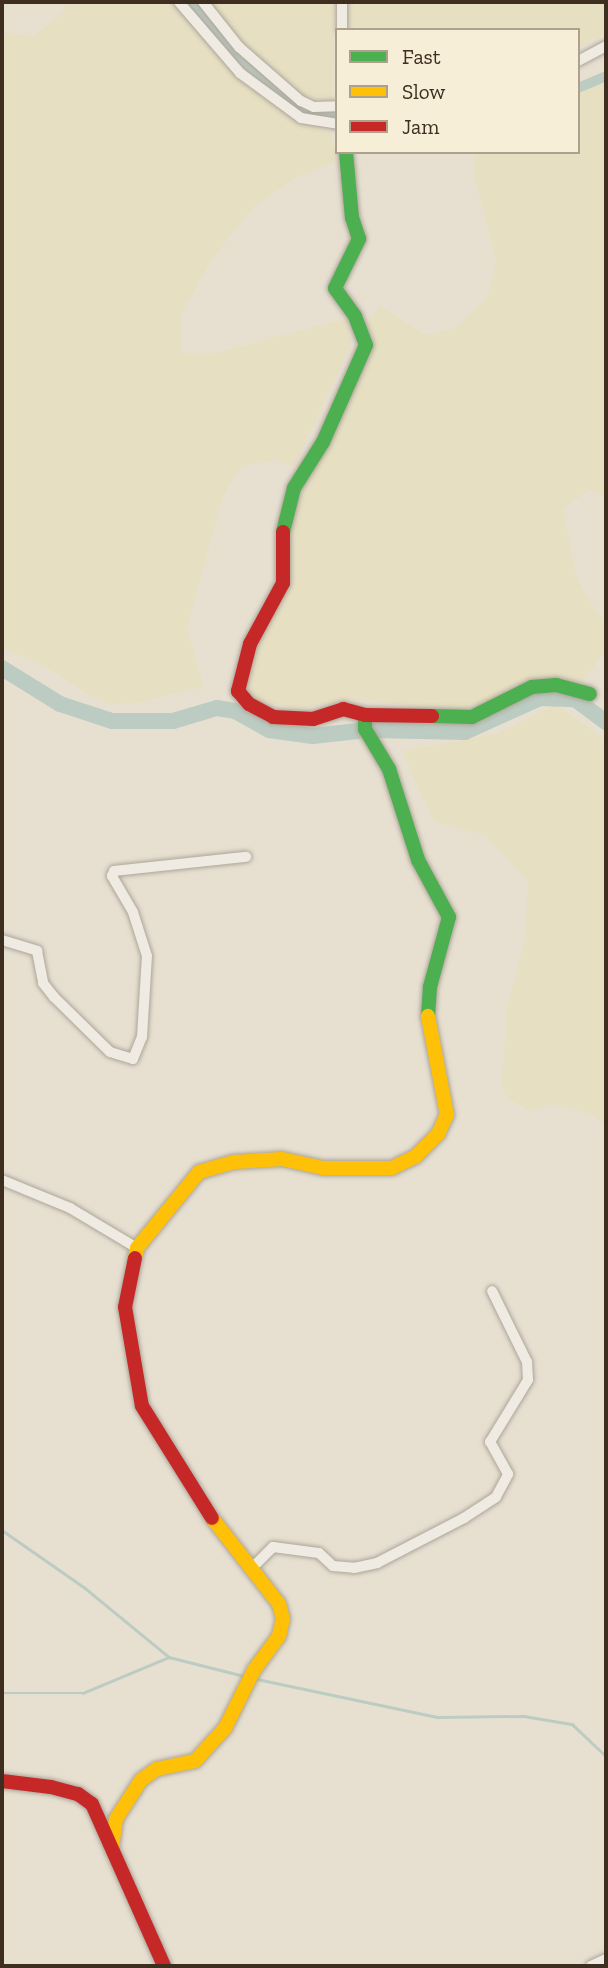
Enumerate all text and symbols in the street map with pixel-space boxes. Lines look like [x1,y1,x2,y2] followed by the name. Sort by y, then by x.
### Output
[335,28,580,154] legend
[402,44,441,69] text: Fast
[402,79,445,104] text: Slow
[402,114,439,139] text: Jam

